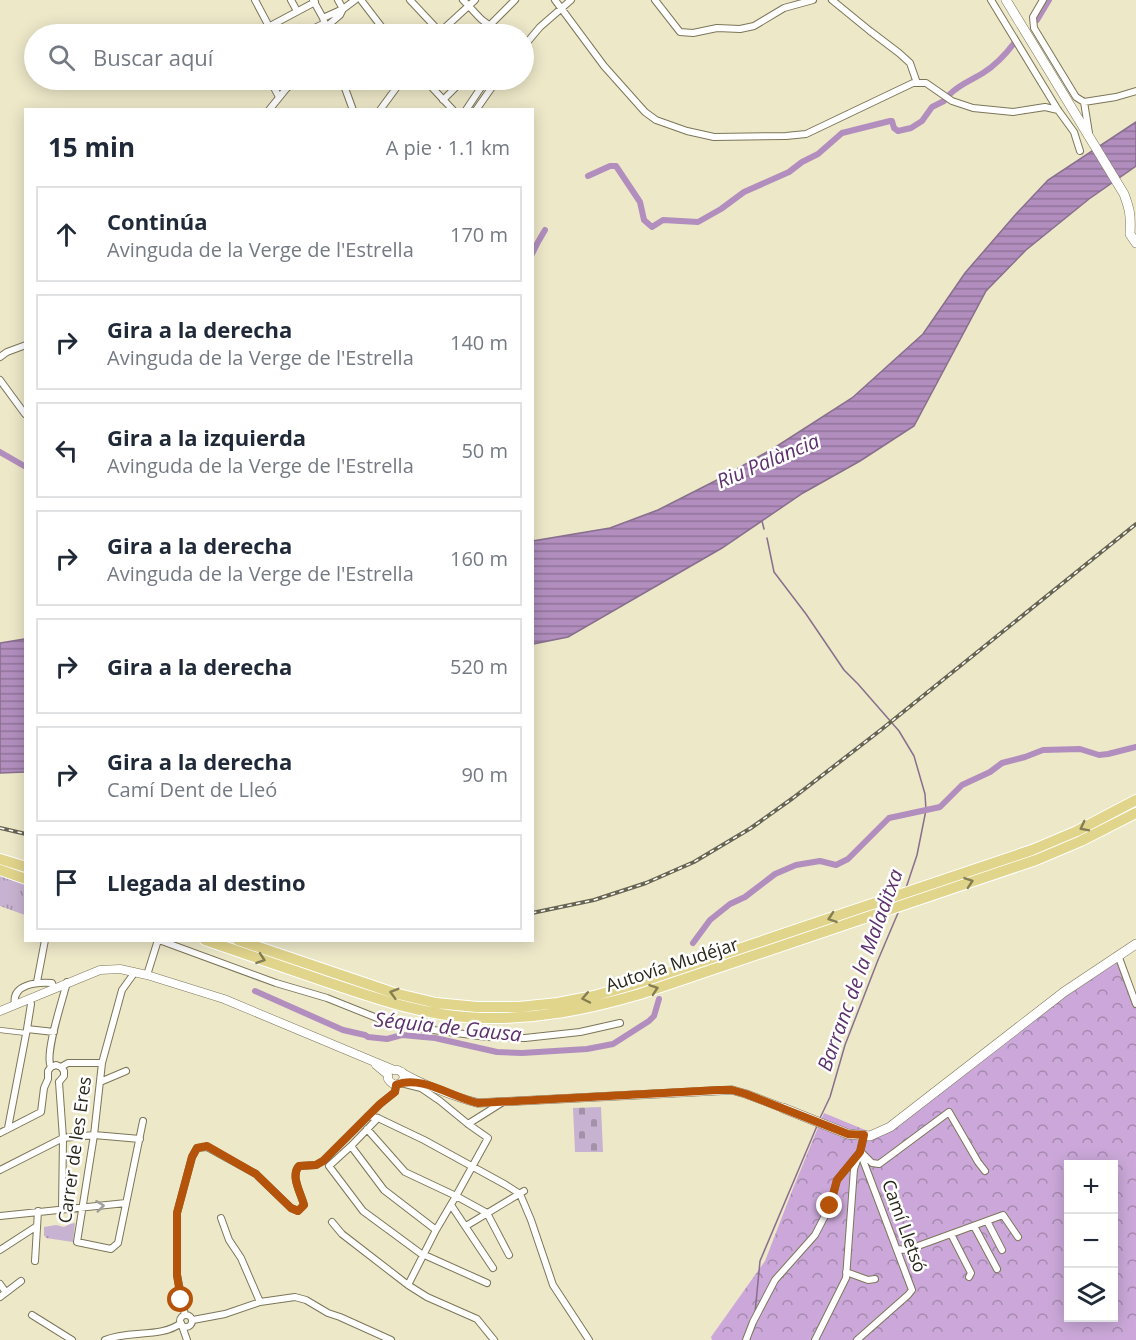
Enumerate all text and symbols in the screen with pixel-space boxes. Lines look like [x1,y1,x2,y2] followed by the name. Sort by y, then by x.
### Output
[24,24,534,90] search box
[45,41,78,74] icon: search
[93,42,213,72] text: Buscar aquí
[48,129,135,165] text: 15 min
[386,134,510,161] text: A pie · 1.1 km
[107,206,208,236] text: Continúa
[50,218,83,251] icon: ahead
[450,221,508,248] text: 170 m
[107,236,414,263] text: Avinguda de la Verge de l'Estrella
[107,314,292,344] text: Gira a la derecha
[50,326,83,359] icon: right
[450,329,508,356] text: 140 m
[107,344,414,371] text: Avinguda de la Verge de l'Estrella
[107,422,306,452] text: Gira a la izquierda
[712,427,823,494] water label: Riu Palància
[50,434,83,467] icon: left
[461,437,508,464] text: 50 m
[107,452,414,479] text: Avinguda de la Verge de l'Estrella
[107,530,292,560] text: Gira a la derecha
[50,542,83,575] icon: right
[450,545,508,572] text: 160 m
[107,560,414,587] text: Avinguda de la Verge de l'Estrella
[50,650,83,683] icon: right
[107,651,292,681] text: Gira a la derecha
[450,653,508,680] text: 520 m
[107,746,292,776] text: Gira a la derecha
[50,758,83,791] icon: right
[461,761,508,788] text: 90 m
[107,776,277,803] text: Camí Dent de Lleó
[1080,820,1091,831] one-way arrow
[810,865,909,1075] water label: Barranc de la Maladitxa
[50,866,83,899] icon: arrive
[107,867,306,897] text: Llegada al destino
[963,877,974,890] one-way arrow
[827,911,838,923] one-way arrow
[602,931,742,997] street label: Autovía Mudéjar
[255,952,265,965] one-way arrow
[648,984,659,997] one-way arrow
[389,988,399,1000] one-way arrow
[582,990,592,1003] one-way arrow
[373,1005,523,1048] water label: Séquia de Gausa
[52,1075,96,1225] street label: Carrer de les Eres
[1064,1160,1118,1322] map controls
[1064,1160,1118,1214] button: +
[877,1176,933,1275] street label: Camí Lletsó
[816,1192,842,1218] route end
[95,1200,105,1213] one-way arrow
[1064,1214,1118,1268] button: −
[1064,1268,1118,1322] button: layers
[167,1286,193,1312] route start

